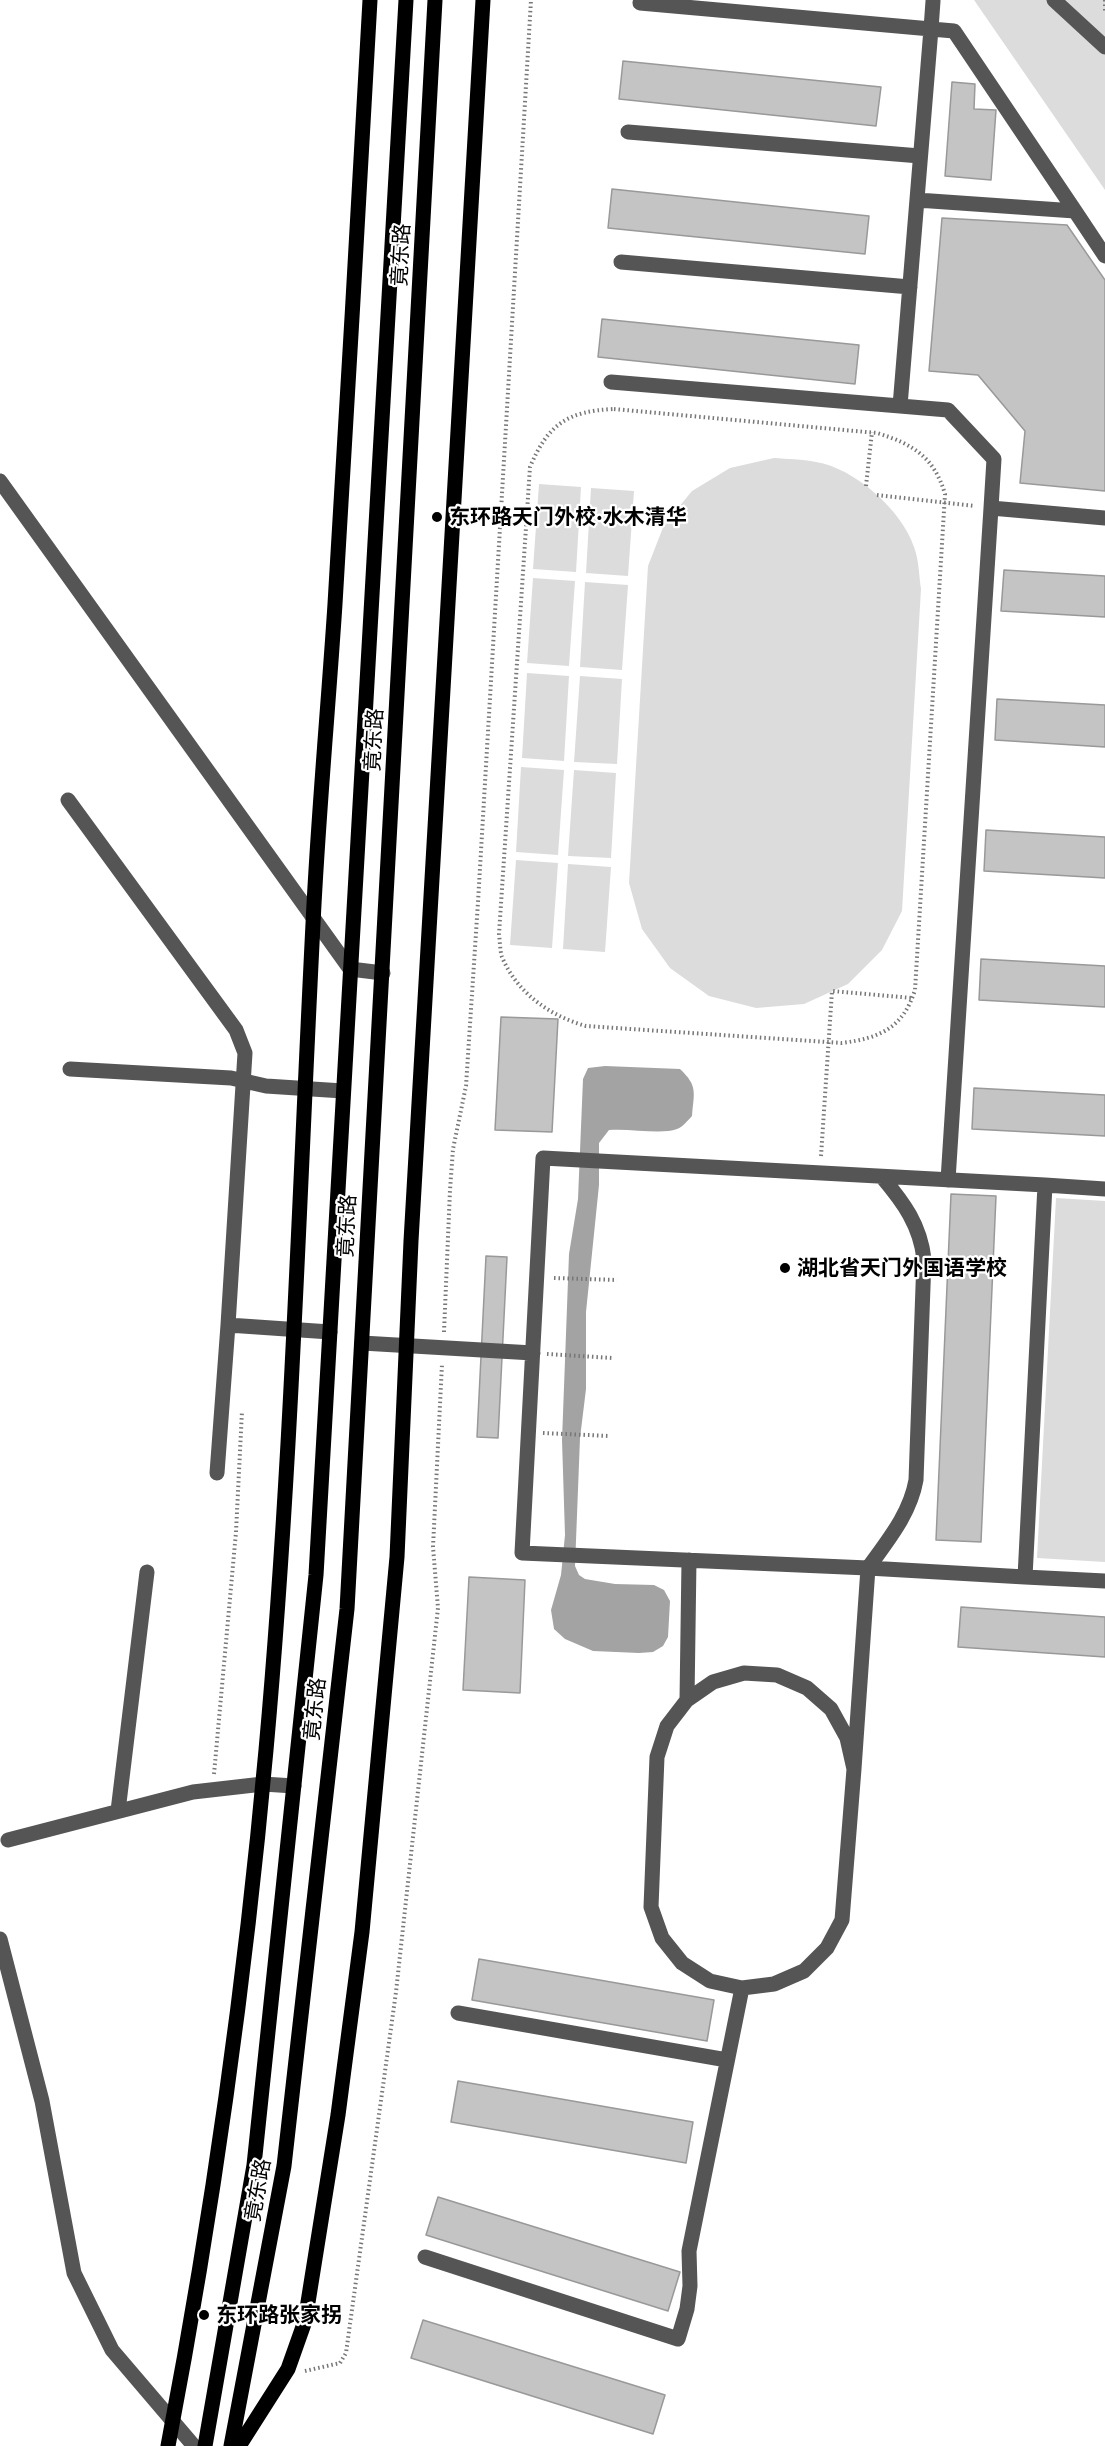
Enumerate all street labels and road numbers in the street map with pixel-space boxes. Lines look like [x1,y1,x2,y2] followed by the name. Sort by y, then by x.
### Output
[387,223,415,287] street label: 竟东路
[360,708,388,772] street label: 竟东路
[333,1194,361,1258] street label: 竟东路
[299,1676,331,1742] street label: 竟东路
[240,2157,276,2223] street label: 竟东路

